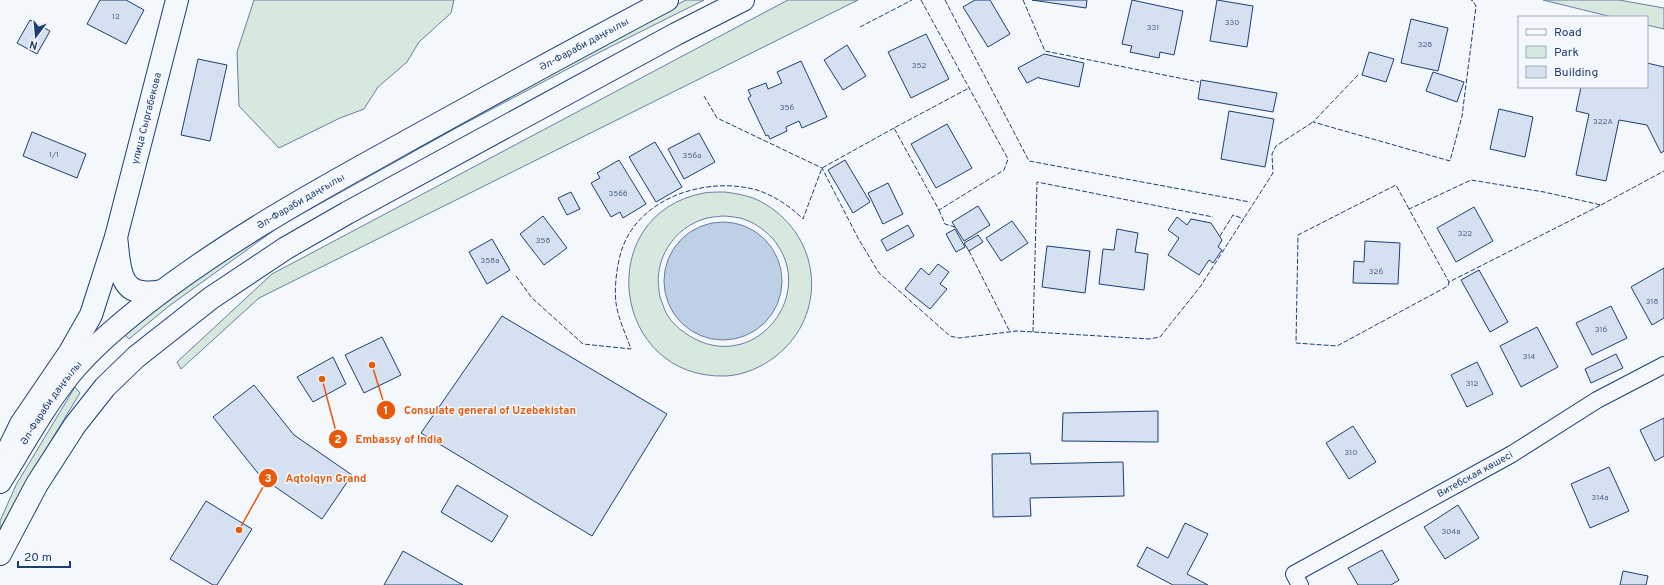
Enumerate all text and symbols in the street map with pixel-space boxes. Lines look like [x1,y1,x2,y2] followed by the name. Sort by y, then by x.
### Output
[112,12,120,22] house number: 12
[537,15,631,74] street label: Әл-Фараби даңғылы
[16,16,56,56] north arrow
[1518,16,1648,88] legend
[1225,18,1239,28] house number: 330
[1147,23,1159,33] house number: 331
[1554,25,1582,41] text: Road
[28,37,39,52] text: N
[1418,40,1432,50] house number: 328
[1554,45,1579,61] text: Park
[912,61,926,71] house number: 352
[1554,65,1598,81] text: Building
[129,71,165,166] street label: улица Сыргабекова
[780,103,795,113] house number: 356
[1593,117,1614,127] house number: 322А
[49,150,59,160] house number: 1/1
[683,151,701,161] house number: 356а
[254,171,347,232] street label: Әл-Фараби даңғылы
[608,189,628,199] house number: 356б
[1458,229,1472,239] house number: 322
[536,236,550,246] house number: 358
[481,256,499,266] house number: 358а
[1369,267,1383,277] house number: 326
[1646,297,1658,307] house number: 318
[1595,325,1608,335] house number: 316
[1523,352,1535,362] house number: 314
[17,358,85,448] street label: Әл-Фараби даңғылы
[1466,379,1478,389] house number: 312
[376,399,584,422] callout: Consulate general of Uzebekistan
[384,403,388,419] text: 1
[404,404,576,418] text: Consulate general of Uzebekistan
[328,428,451,451] callout: Embassy of India
[334,432,342,448] text: 2
[356,433,442,447] text: Embassy of India
[1345,448,1357,458] house number: 310
[1435,448,1515,501] street label: Витебская көшесі
[258,466,375,489] callout: Aqtolqyn Grand
[264,471,272,487] text: 3
[286,472,366,486] text: Aqtolqyn Grand
[1592,493,1608,503] house number: 314а
[1441,527,1461,537] house number: 304а
[18,543,70,569] scale bar
[24,550,52,566] text: 20 m

